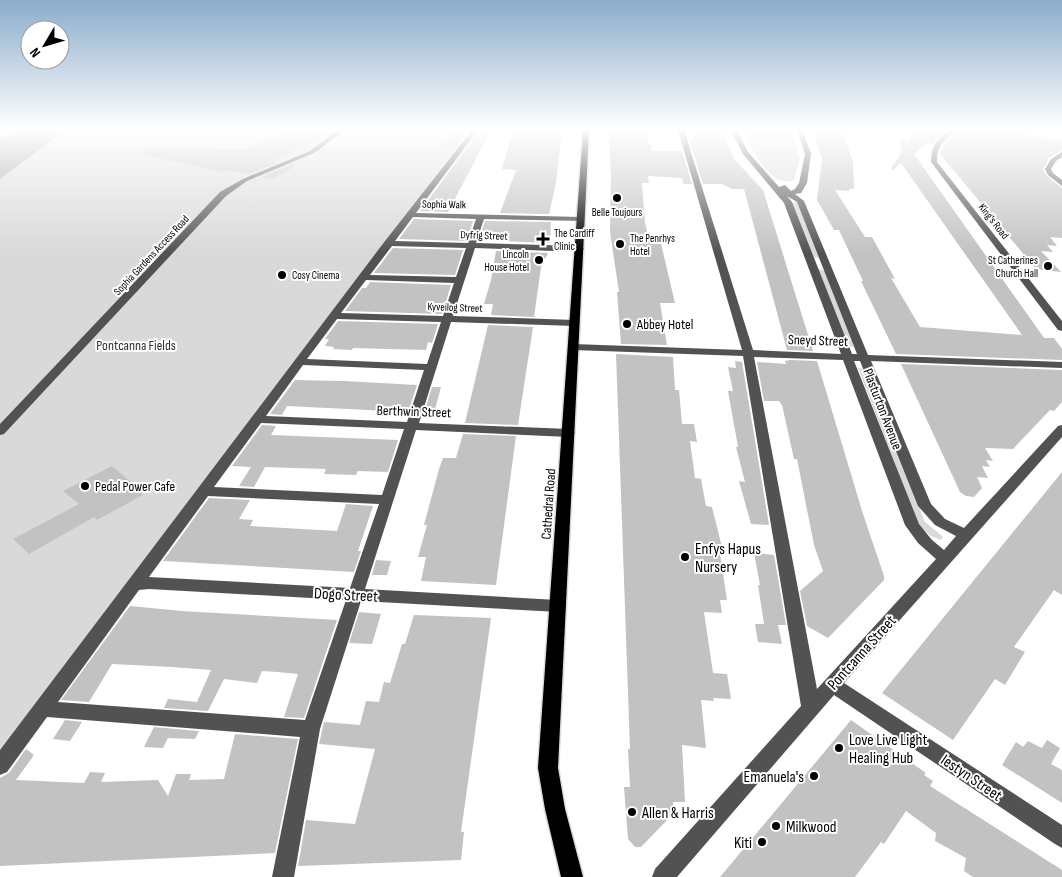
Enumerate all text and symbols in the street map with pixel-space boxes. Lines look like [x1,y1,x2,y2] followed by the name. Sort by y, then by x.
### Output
[20,20,70,70] north arrow
[26,45,44,61] text: N
[611,192,623,204] marker: Belle Toujours
[422,198,467,211] street label: Sophia Walk
[976,201,1012,242] street label: King's Road
[592,206,642,219] place label: Belle Toujours
[111,212,192,298] street label: Sophia Gardens Access Road
[554,227,595,253] place label: The Cardiff Clinic
[460,228,509,243] street label: Dyfrig Street
[536,232,550,246] marker: The Cardiff Clinic
[630,232,675,258] place label: The Penrhys Hotel
[614,238,626,250] marker: The Penrhys Hotel
[484,248,529,274] place label: Lincoln House Hotel
[533,254,545,266] marker: Lincoln House Hotel
[988,254,1038,280] place label: St Catherines Church Hall
[1042,260,1054,272] marker: St Catherines Church Hall
[276,269,288,281] marker: Cosy Cinema
[292,269,340,282] place label: Cosy Cinema
[427,300,484,315] street label: Kyveilog Street
[636,316,693,333] place label: Abbey Hotel
[621,318,633,330] marker: Abbey Hotel
[787,331,848,350] street label: Sneyd Street
[96,337,176,354] park label: Pontcanna Fields
[859,366,906,452] street label: Plasturton Avenue
[376,402,452,421] street label: Berthwin Street
[538,468,559,540] street label: Cathedral Road
[95,478,175,495] place label: Pedal Power Cafe
[79,480,91,492] marker: Pedal Power Cafe
[695,540,761,577] place label: Enfys Hapus Nursery
[679,551,691,563] marker: Enfys Hapus Nursery
[314,584,378,607] street label: Dogo Street
[824,612,901,694] street label: Pontcanna Street
[849,731,927,768] place label: Love Live Light Healing Hub
[833,742,845,754] marker: Love Live Light Healing Hub
[937,751,1005,806] street label: Iestyn Street
[744,768,804,787] place label: Emanuela's
[808,770,820,782] marker: Emanuela's
[641,804,714,823] place label: Allen & Harris
[626,806,638,818] marker: Allen & Harris
[786,818,836,837] place label: Milkwood
[770,820,782,832] marker: Milkwood
[734,834,752,853] place label: Kiti
[756,836,768,848] marker: Kiti

